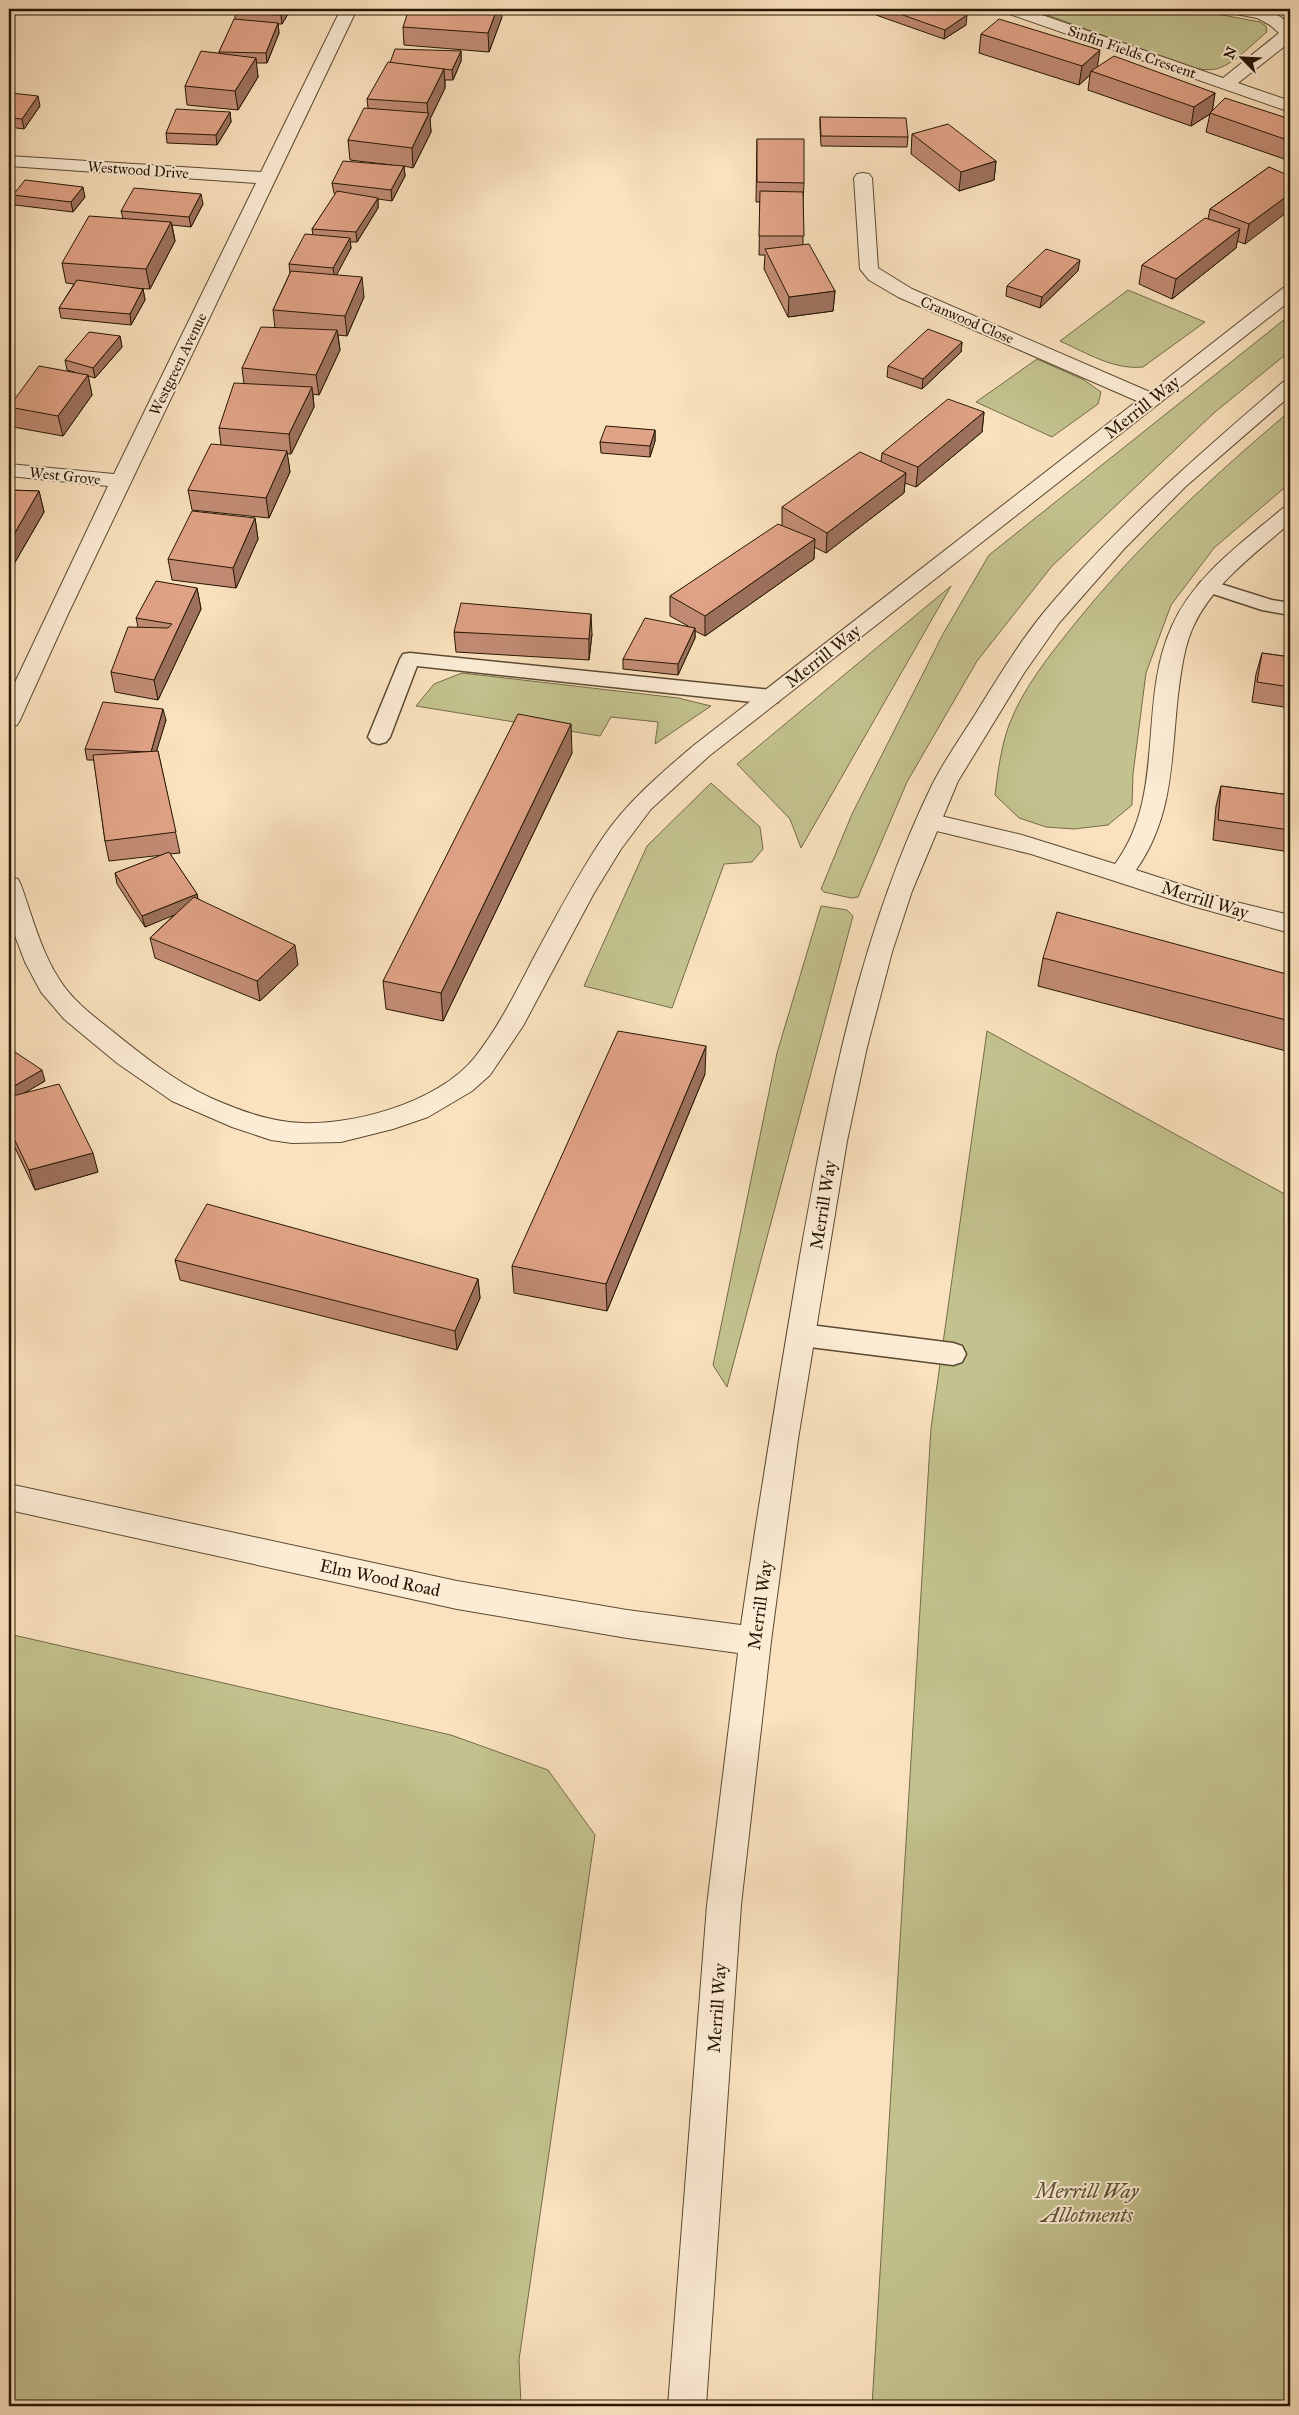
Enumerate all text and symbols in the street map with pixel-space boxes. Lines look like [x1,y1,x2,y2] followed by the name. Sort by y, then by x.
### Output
[1065,22,1199,83] street label: Sinfin Fields Crescent
[1216,32,1266,82] north arrow
[1220,44,1241,62] text: N
[87,157,189,183] street label: Westwood Drive
[918,292,1016,348] street label: Cranwood Close
[145,310,211,418] street label: Westgreen Avenue
[1100,370,1185,443] street label: Merrill Way
[29,463,101,489] street label: West Grove
[781,619,866,692] street label: Merrill Way
[1159,876,1252,924] street label: Merrill Way
[805,1158,841,1251] street label: Merrill Way
[318,1554,442,1602] street label: Elm Wood Road
[743,1558,777,1651] street label: Merrill Way
[703,1962,731,2054] street label: Merrill Way
[1033,2178,1140,2228] park label: Merrill Way Allotments

